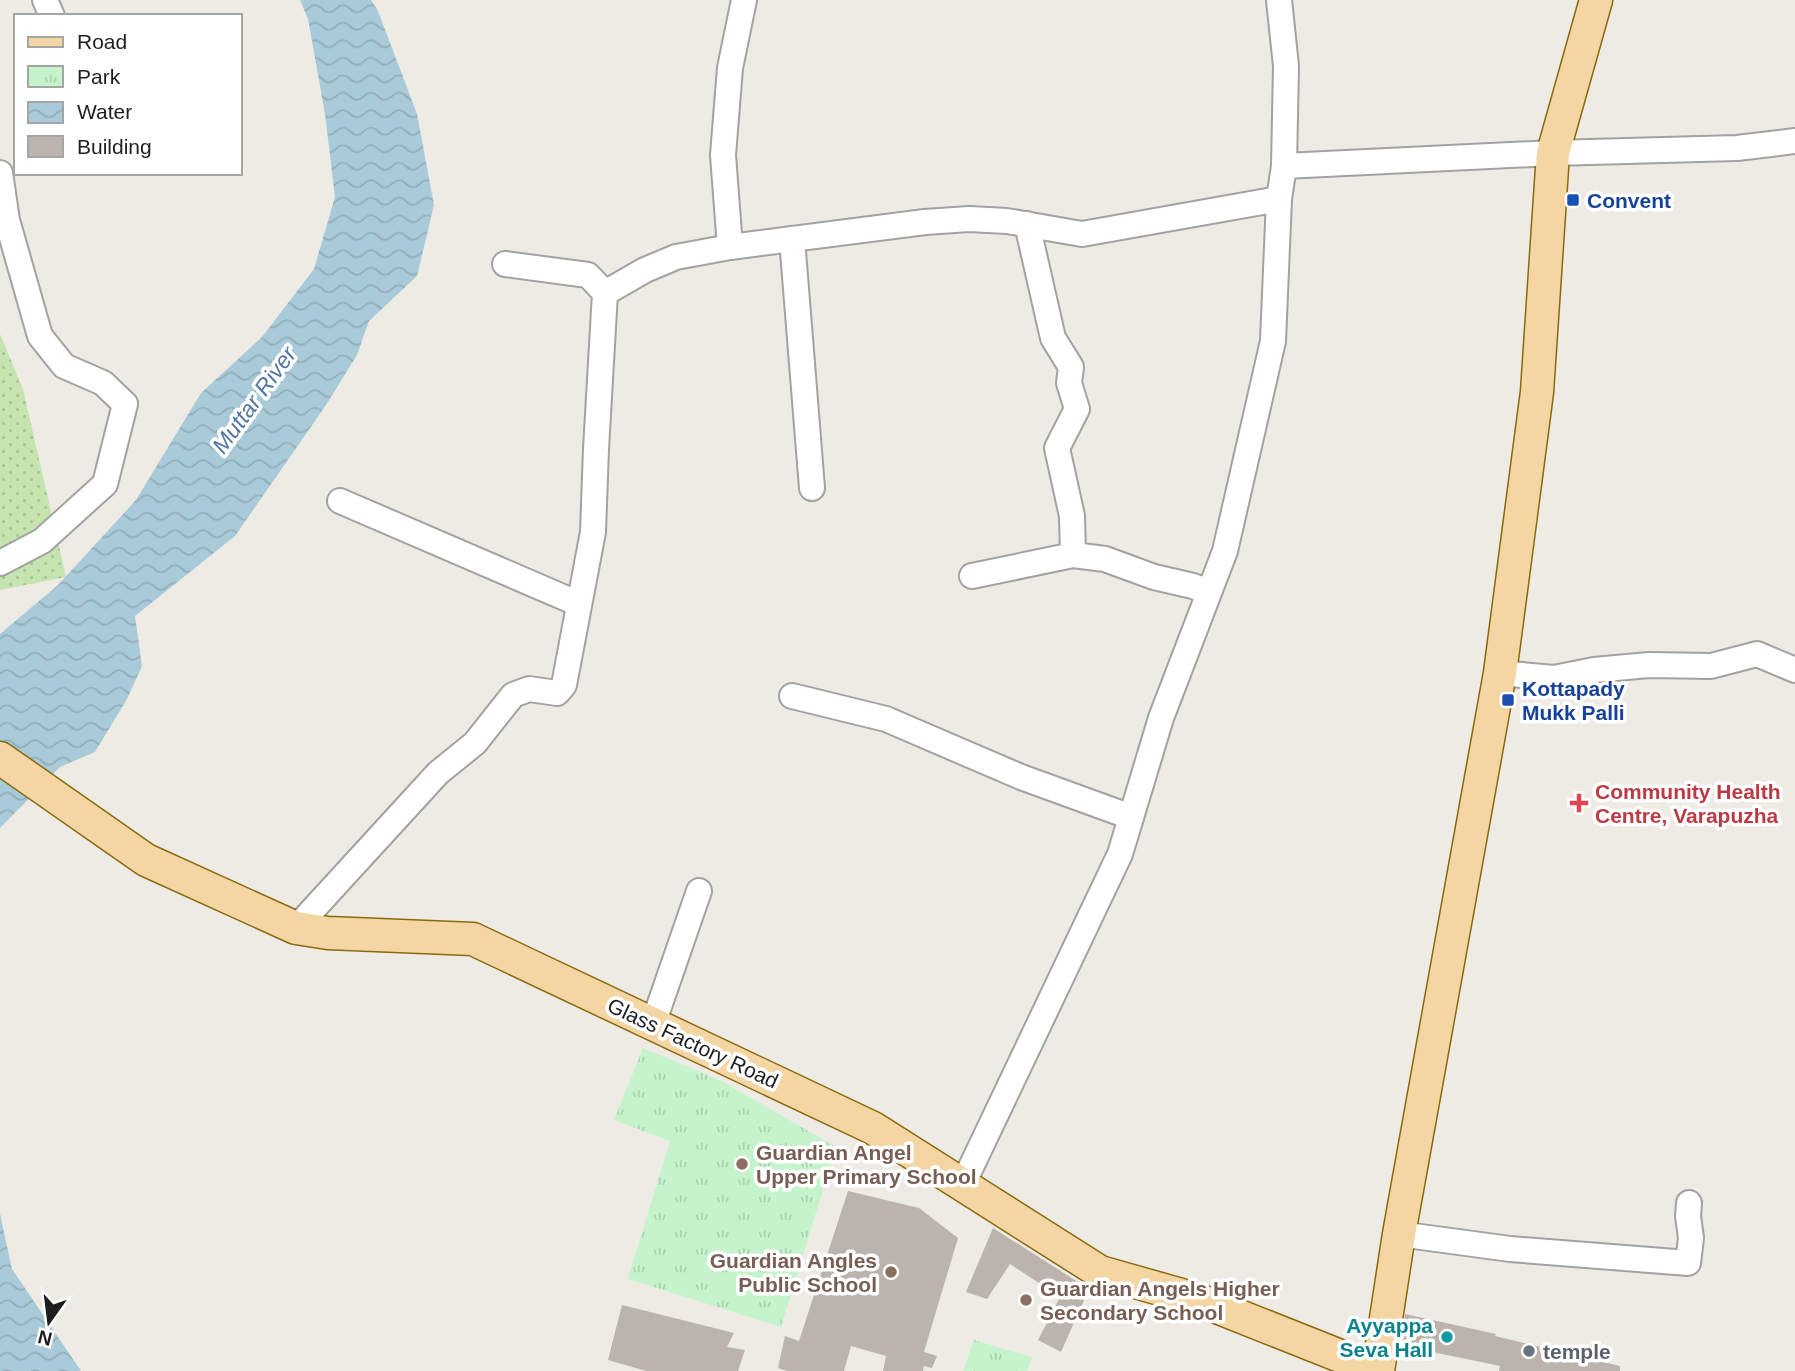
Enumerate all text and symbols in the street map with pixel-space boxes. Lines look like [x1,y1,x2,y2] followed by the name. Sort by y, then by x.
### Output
[14,14,242,175] legend
[77,30,127,53] text: Road
[77,65,121,88] text: Park
[77,100,132,123] text: Water
[77,135,152,158] text: Building
[1587,189,1671,212] place label: Convent
[1565,192,1581,208] marker: Convent
[207,341,302,458] water label: Muttar River
[1522,677,1625,724] place label: Kottapady Mukk Palli
[1500,692,1516,708] marker: Kottapady Mukk Palli
[1595,780,1781,827] place label: Community Health Centre, Varapuzha
[1569,793,1589,813] marker: Community Health Centre, Varapuzha
[604,993,782,1093] street label: Glass Factory Road
[756,1141,977,1188] place label: Guardian Angel Upper Primary School
[734,1156,750,1172] marker: Guardian Angel Upper Primary School
[710,1249,877,1296] place label: Guardian Angles Public School
[883,1264,899,1280] marker: Guardian Angles Public School
[1040,1277,1280,1324] place label: Guardian Angels Higher Secondary School
[14,1287,84,1357] north arrow
[1018,1292,1034,1308] marker: Guardian Angels Higher Secondary School
[1340,1314,1433,1361] place label: Ayyappa Seva Hall
[36,1326,54,1350] text: N
[1439,1329,1455,1345] marker: Ayyappa Seva Hall
[1543,1340,1611,1363] place label: temple
[1521,1343,1537,1359] marker: temple

